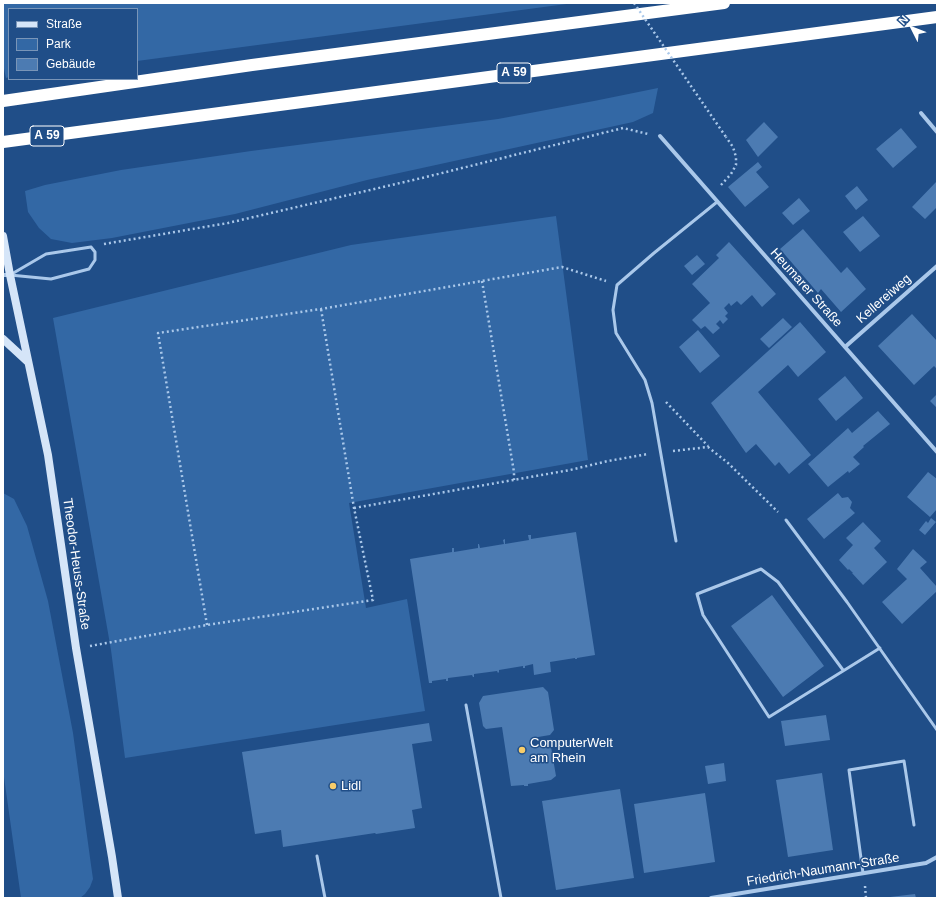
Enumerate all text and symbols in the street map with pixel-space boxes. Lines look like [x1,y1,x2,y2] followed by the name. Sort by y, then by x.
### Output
[8,8,138,80] legend
[892,8,932,48] north arrow
[896,13,910,27] text: N
[46,17,82,31] text: Straße
[46,37,71,51] text: Park
[46,57,95,71] text: Gebäude
[497,63,531,83] road number: A 59
[30,126,64,146] road number: A 59
[767,245,845,331] street label: Heumarer Straße
[854,271,914,327] street label: Kellereiweg
[59,497,93,631] street label: Theodor-Heuss-Straße
[530,735,613,766] place label: ComputerWelt am Rhein
[517,745,527,755] marker: ComputerWelt am Rhein
[341,778,361,794] place label: Lidl
[328,781,338,791] marker: Lidl
[745,850,901,890] street label: Friedrich-Naumann-Straße

